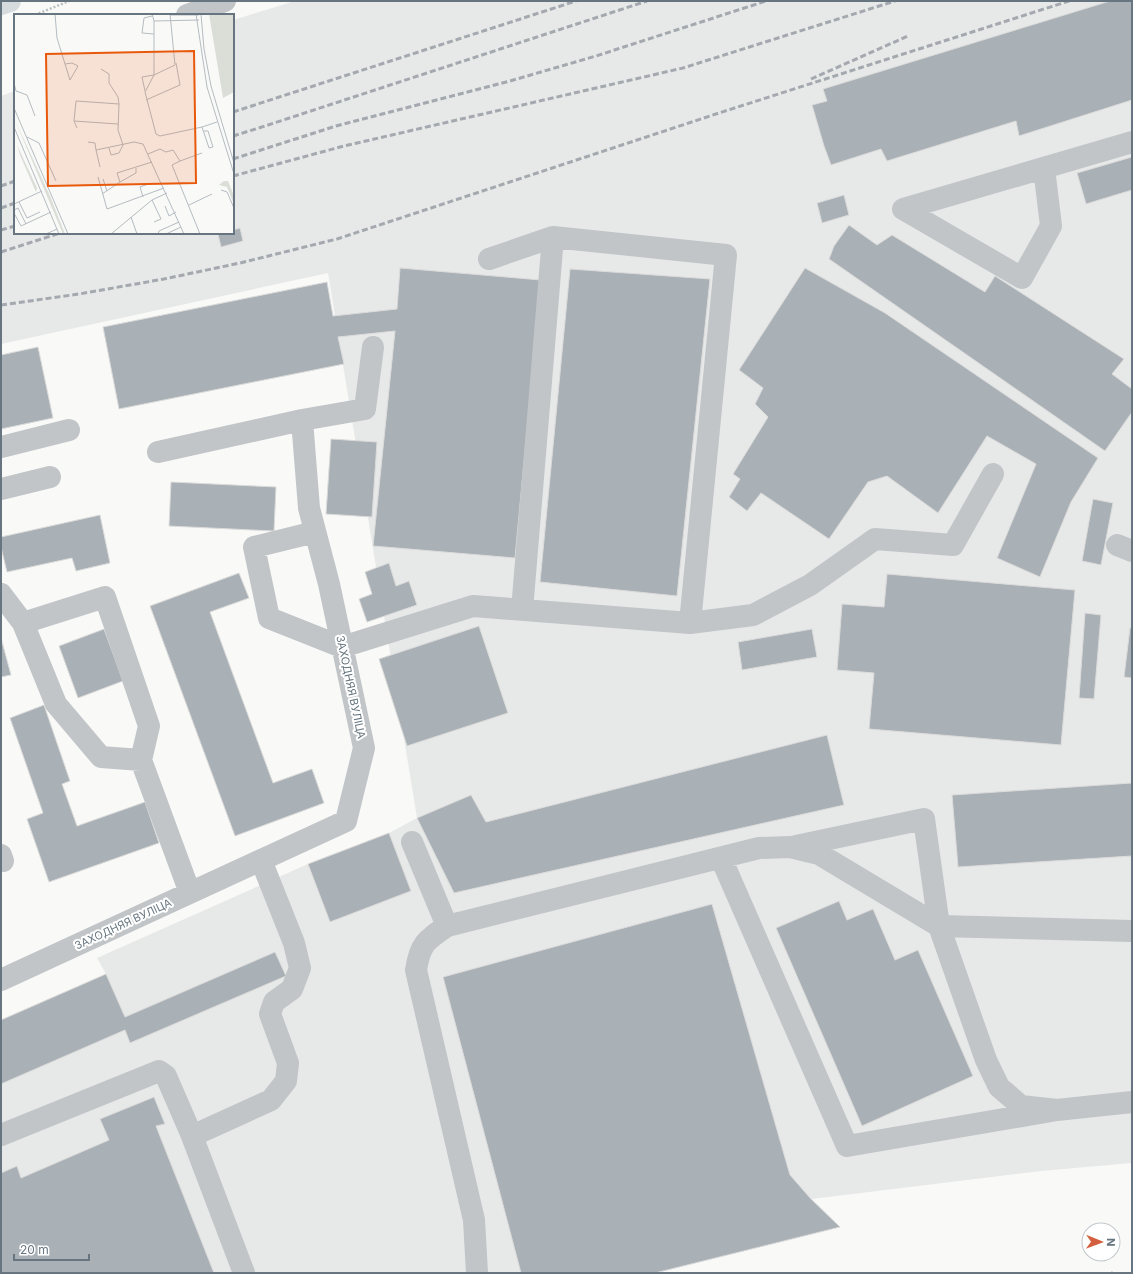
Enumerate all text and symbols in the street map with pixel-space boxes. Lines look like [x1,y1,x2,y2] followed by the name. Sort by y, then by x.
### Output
[14,14,234,234] inset map
[333,634,369,740] street label: ЗАХОДНЯЯ ВУЛІЦА
[72,895,174,953] street label: ЗАХОДНЯЯ ВУЛІЦА
[1081,1222,1121,1262] north arrow
[14,1236,89,1262] scale bar
[1104,1238,1118,1246] text: N
[20,1242,49,1257] text: 20 m

